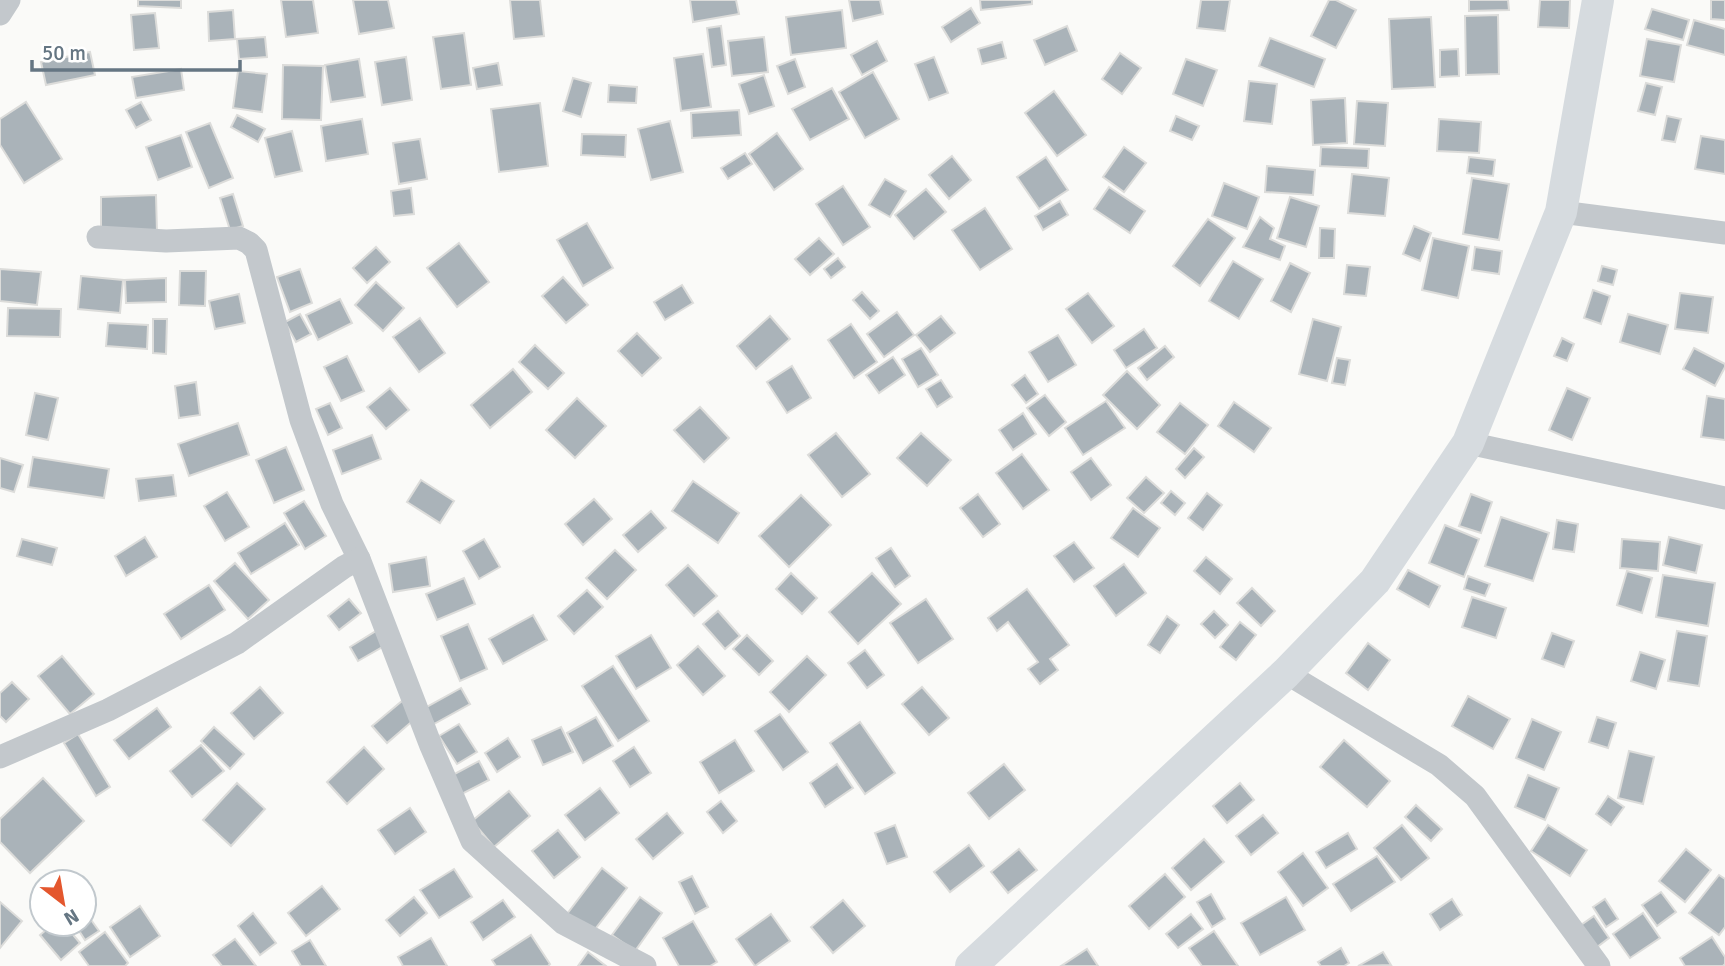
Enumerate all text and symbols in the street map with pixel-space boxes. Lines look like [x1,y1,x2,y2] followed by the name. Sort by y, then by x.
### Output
[32,28,240,72] scale bar
[42,40,86,66] text: 50 m
[28,868,98,938] north arrow
[59,903,83,930] text: N

